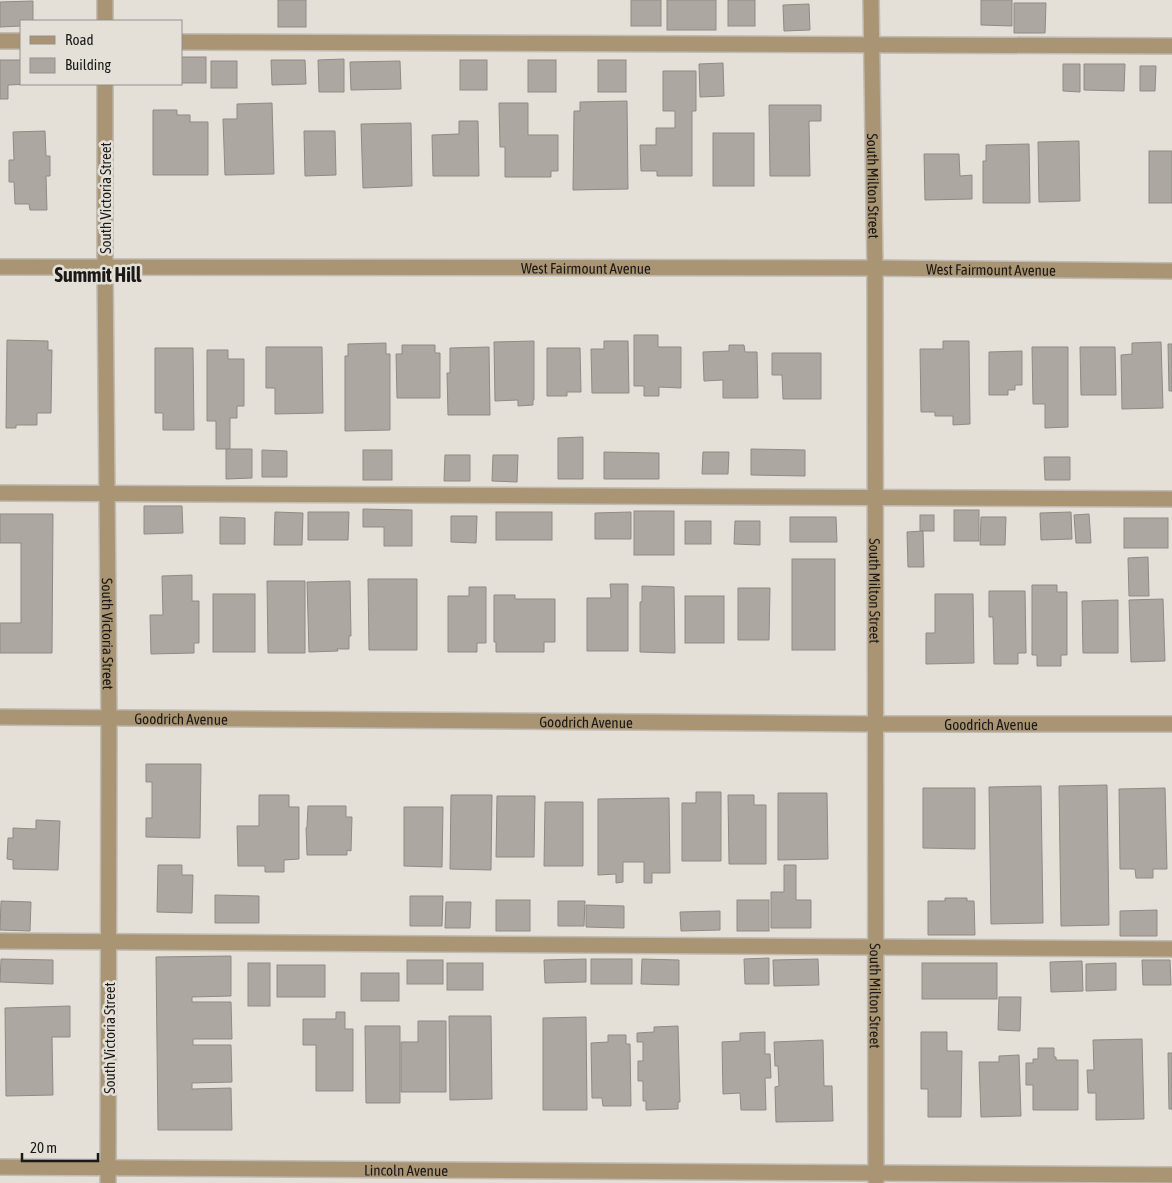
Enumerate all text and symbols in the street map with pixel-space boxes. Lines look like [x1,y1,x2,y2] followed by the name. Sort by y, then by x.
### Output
[20,20,182,85] legend
[65,31,94,48] text: Road
[65,56,111,73] text: Building
[864,133,883,239] street label: South Milton Street
[97,142,114,254] street label: South Victoria Street
[521,259,651,276] street label: West Fairmount Avenue
[926,260,1056,278] street label: West Fairmount Avenue
[55,263,142,286] district label: Summit Hill
[867,538,884,644] street label: South Milton Street
[99,578,117,690] street label: South Victoria Street
[134,710,228,727] street label: Goodrich Avenue
[539,713,633,731] street label: Goodrich Avenue
[944,716,1038,733] street label: Goodrich Avenue
[867,943,884,1049] street label: South Milton Street
[101,982,118,1094] street label: South Victoria Street
[22,1130,99,1162] scale bar
[30,1139,57,1156] text: 20 m
[364,1161,448,1179] street label: Lincoln Avenue

